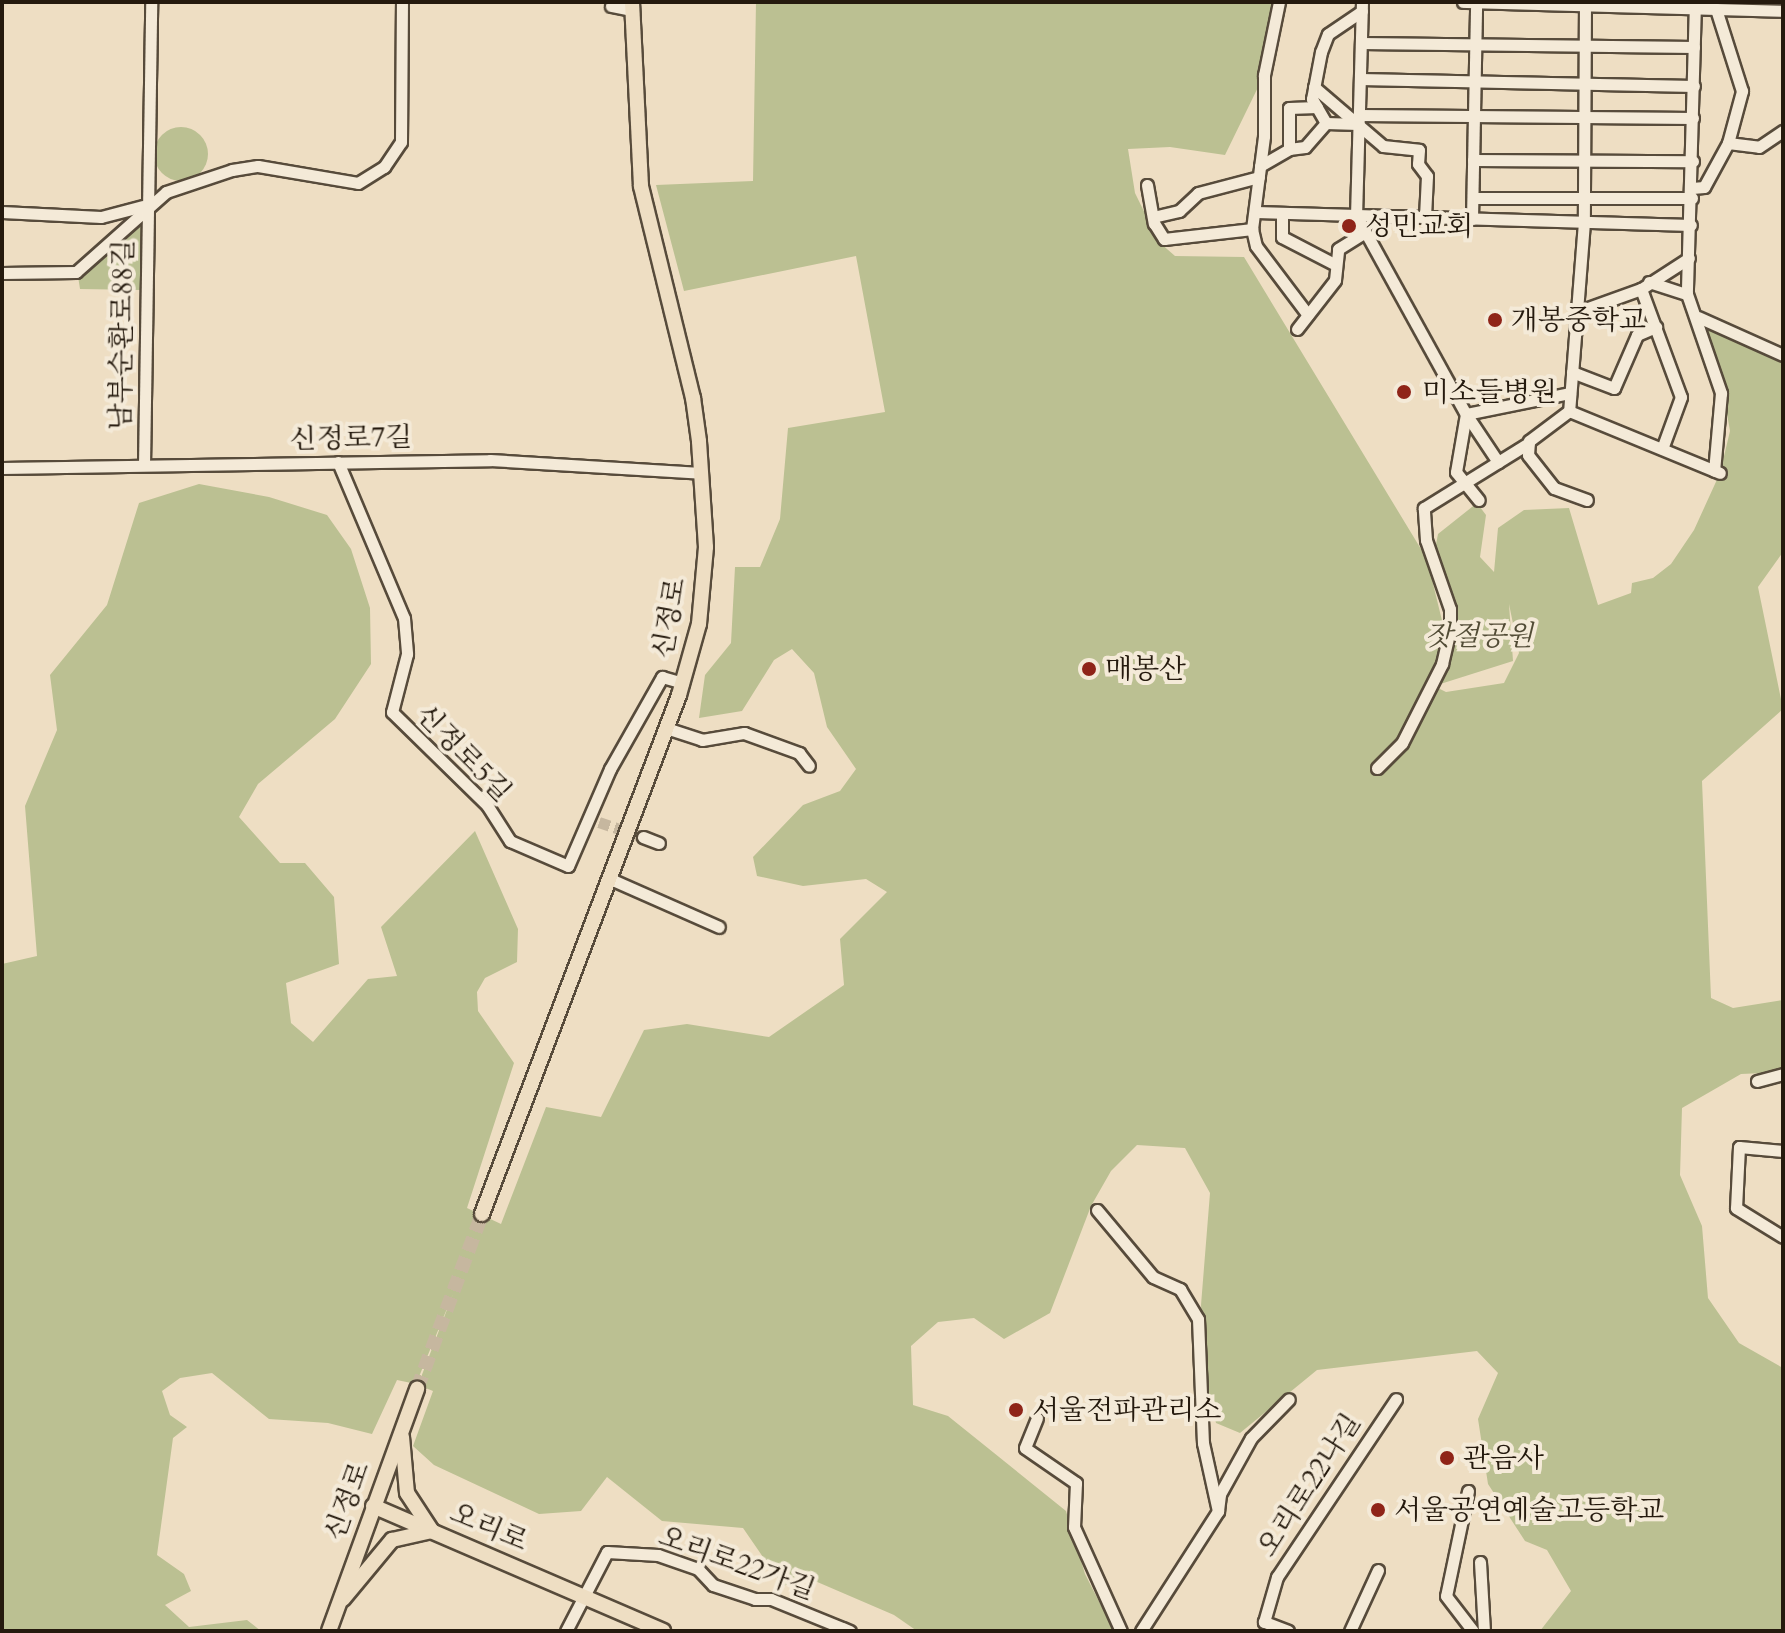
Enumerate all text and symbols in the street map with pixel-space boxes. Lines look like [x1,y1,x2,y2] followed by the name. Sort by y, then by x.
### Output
[1365,209,1473,243] place label: 성민교회
[1340,217,1358,235] marker: 성민교회
[104,239,140,431] street label: 남부순환로88길
[1511,303,1646,337] place label: 개봉중학교
[1486,311,1504,329] marker: 개봉중학교
[1422,375,1557,409] place label: 미소들병원
[1393,381,1415,403] marker: 미소들병원
[289,420,413,456] street label: 신정로7길
[645,575,693,661] street label: 신정로
[1425,619,1533,653] park label: 잣절공원
[1105,652,1186,686] place label: 매봉산
[1080,660,1098,678] marker: 매봉산
[409,697,519,809] street label: 신정로5길
[1032,1393,1221,1427] place label: 서울전파관리소
[1007,1401,1025,1419] marker: 서울전파관리소
[1250,1407,1368,1563] street label: 오리로22나길
[1463,1441,1544,1475] place label: 관음사
[1438,1449,1456,1467] marker: 관음사
[317,1457,377,1545] street label: 신정로
[1394,1493,1664,1527] place label: 서울공연예술고등학교
[445,1496,533,1558] street label: 오리로
[1369,1501,1387,1519] marker: 서울공연예술고등학교
[654,1519,820,1607] street label: 오리로22가길

